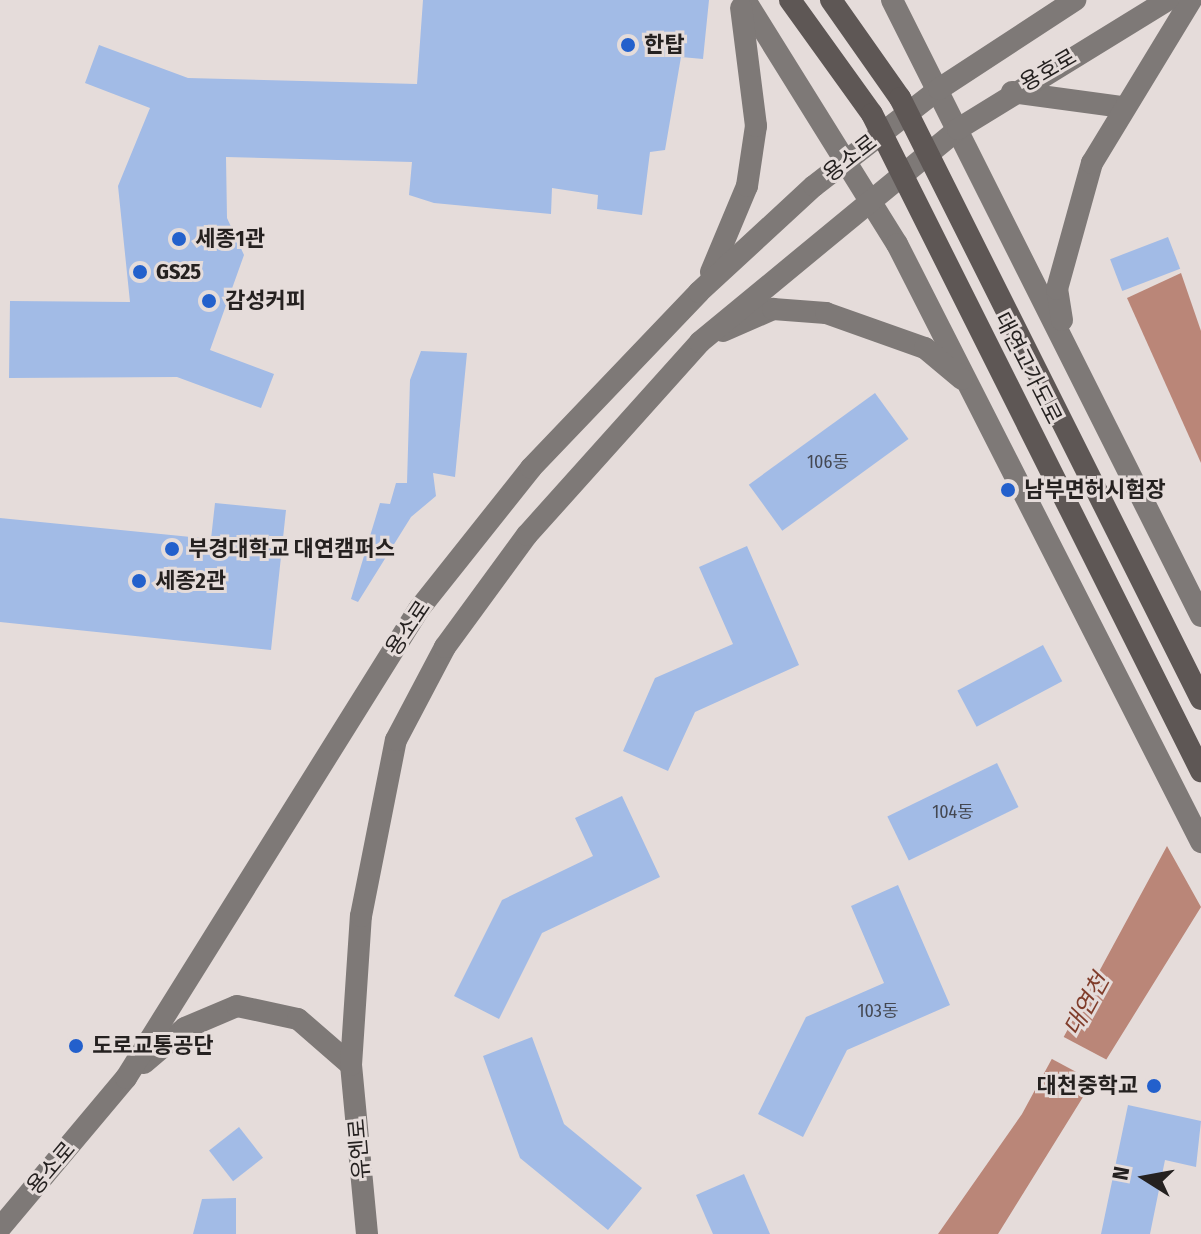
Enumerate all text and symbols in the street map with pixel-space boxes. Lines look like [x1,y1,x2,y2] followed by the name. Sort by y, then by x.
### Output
[644,32,684,58] place label: 한탑
[619,36,637,54] marker: 한탑
[1015,43,1081,97] street label: 용호로
[818,129,882,187] street label: 용소로
[195,226,265,252] place label: 세종1관
[170,230,188,248] marker: 세종1관
[156,259,201,285] place label: GS25
[131,263,149,281] marker: GS25
[225,288,306,314] place label: 감성커피
[200,292,218,310] marker: 감성커피
[989,308,1067,428] street label: 대연고가도로
[807,451,849,473] house number: 106동
[1024,477,1166,503] place label: 남부면허시험장
[999,481,1017,499] marker: 남부면허시험장
[188,536,395,562] place label: 부경대학교 대연캠퍼스
[163,540,181,558] marker: 부경대학교 대연캠퍼스
[155,568,226,594] place label: 세종2관
[130,572,148,590] marker: 세종2관
[380,595,436,661] street label: 용소로
[932,801,974,823] house number: 104동
[1058,969,1116,1041] water label: 대연천
[858,1000,898,1022] house number: 103동
[92,1033,213,1059] place label: 도로교통공단
[67,1037,85,1055] marker: 도로교통공단
[1037,1073,1138,1099] place label: 대천중학교
[1145,1077,1163,1095] marker: 대천중학교
[343,1118,375,1180] street label: 유엔로
[21,1136,81,1200] street label: 용소로
[1105,1138,1185,1218] north arrow
[1106,1164,1135,1182] text: N

